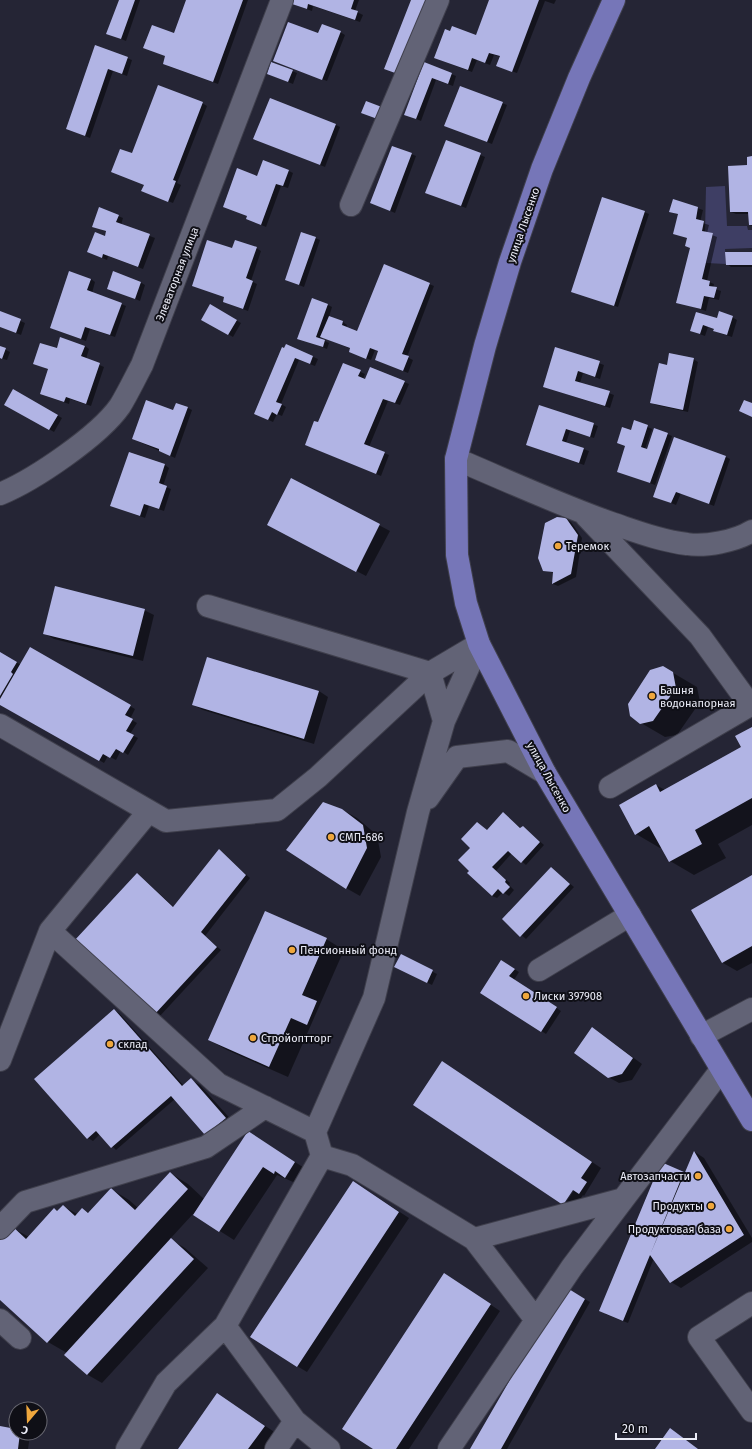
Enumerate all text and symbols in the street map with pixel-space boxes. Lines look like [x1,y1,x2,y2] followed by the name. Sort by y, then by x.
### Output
[505,186,542,264] street label: улица Лысенко
[154,225,201,323] street label: Элеваторная улица
[566,540,609,553] place label: Теремок
[553,541,563,551] marker: Теремок
[660,684,736,710] place label: Башня водонапорная
[647,691,657,701] marker: Башня водонапорная
[524,740,573,815] street label: улица Лысенко
[339,831,383,844] place label: СМП-686
[326,832,336,842] marker: СМП-686
[300,944,397,957] place label: Пенсионный фонд
[287,945,297,955] marker: Пенсионный фонд
[534,990,602,1003] place label: Лиски 397908
[521,991,531,1001] marker: Лиски 397908
[261,1032,332,1045] place label: Стройоптторг
[248,1033,258,1043] marker: Стройоптторг
[118,1038,147,1051] place label: склад
[105,1039,115,1049] marker: склад
[620,1170,690,1183] place label: Автозапчасти
[693,1171,703,1181] marker: Автозапчасти
[652,1200,703,1213] place label: Продукты
[706,1201,716,1211] marker: Продукты
[628,1223,721,1236] place label: Продуктовая база
[724,1224,734,1234] marker: Продуктовая база
[8,1401,48,1441] north arrow
[616,1415,696,1441] scale bar
[622,1422,648,1436] text: 20 m
[19,1423,30,1437] text: С

